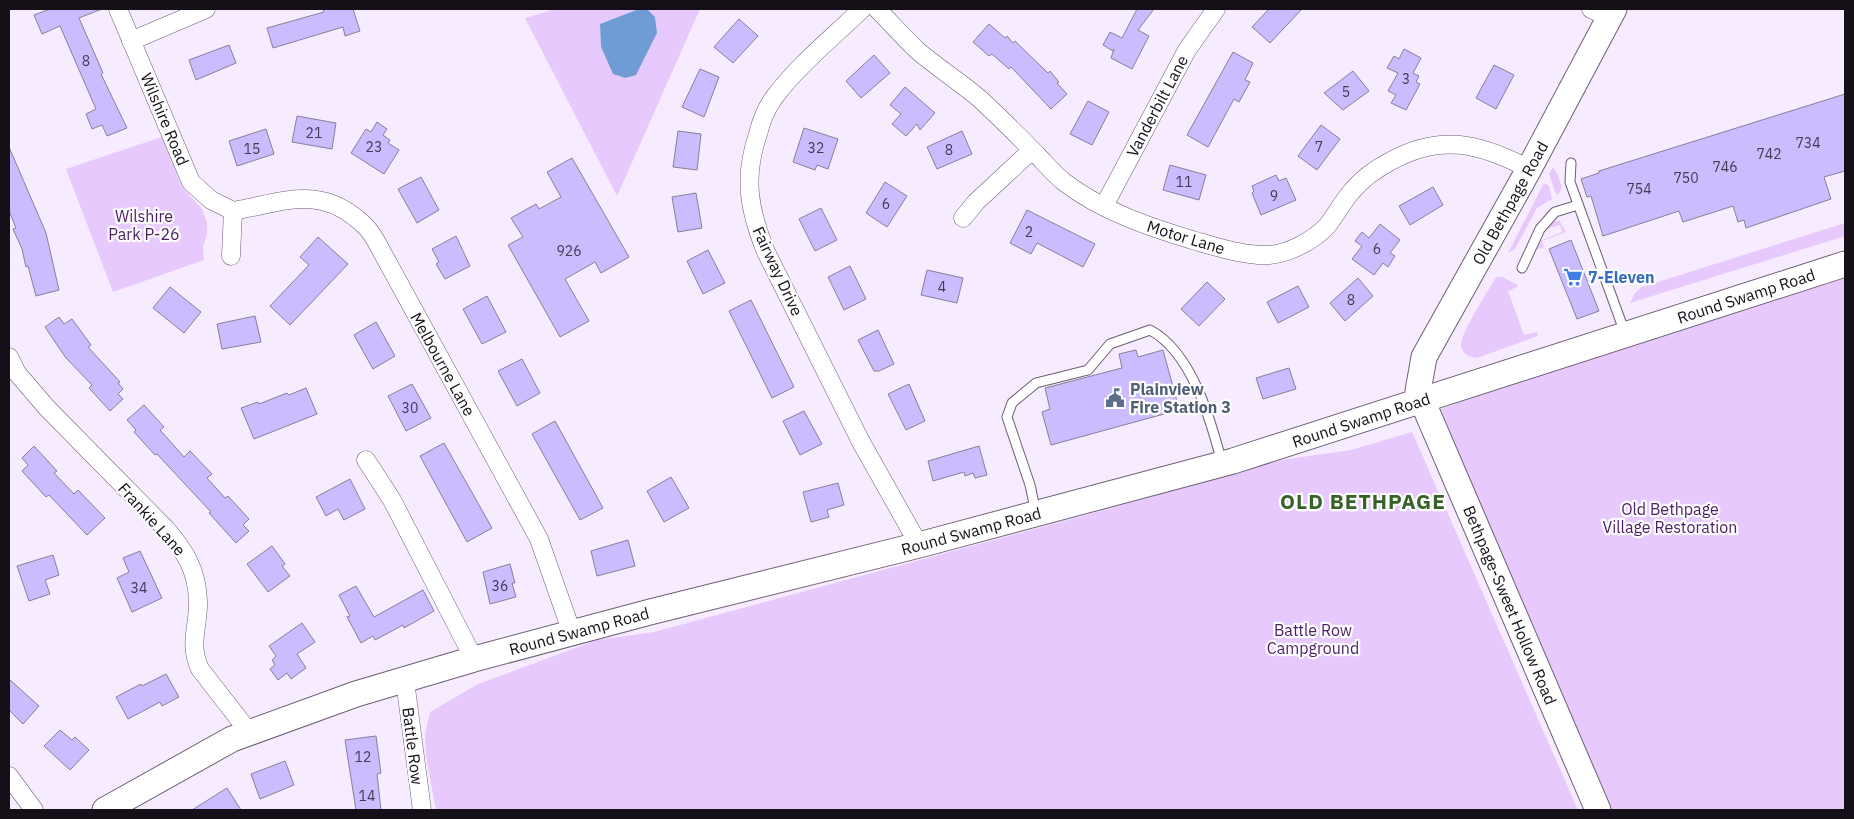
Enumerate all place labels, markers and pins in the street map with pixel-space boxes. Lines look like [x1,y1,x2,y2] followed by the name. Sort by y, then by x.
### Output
[1562,266,1584,288] supermarket icon: 7-Eleven
[1588,267,1654,287] place label: 7-Eleven
[1130,379,1231,417] place label: Plainview Fire Station 3
[1104,387,1126,409] public building icon: Plainview Fire Station 3

